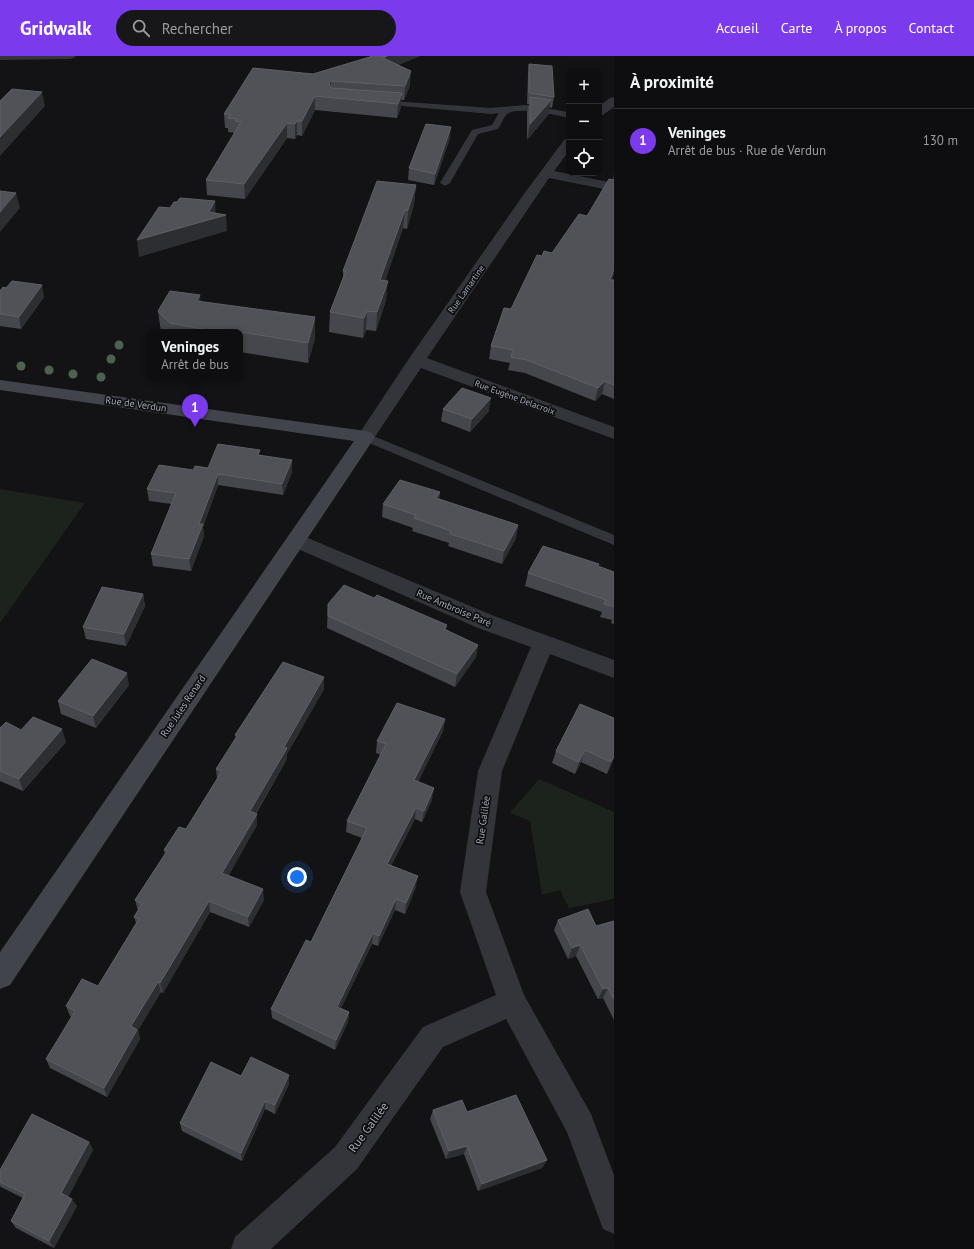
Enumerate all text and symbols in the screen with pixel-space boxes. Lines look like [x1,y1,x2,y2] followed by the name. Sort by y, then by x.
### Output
[116,10,396,46] search box
[20,16,92,40] text: Gridwalk
[130,17,152,39] icon: search
[162,19,233,38] text: Rechercher
[716,19,759,37] text: Accueil
[781,19,812,37] text: Carte
[834,19,887,37] text: À propos
[909,19,954,37] text: Contact
[566,68,602,176] map controls
[566,68,602,104] button: +
[630,71,714,93] text: À proximité
[566,104,602,140] button: −
[668,123,726,142] text: Veninges
[639,132,647,149] text: 1
[923,132,958,149] text: 130 m
[566,140,602,176] button: locate
[668,142,826,159] text: Arrêt de bus · Rue de Verdun
[445,263,487,315] street label: Rue Lamartine
[147,329,243,381] popup
[161,337,219,356] text: Veninges
[161,356,229,373] text: Arrêt de bus
[473,377,557,417] street label: Rue Eugène Delacroix
[105,393,167,415] street label: Rue de Verdun
[182,394,208,427] pin: 1
[415,586,493,630] street label: Rue Ambroise Paré
[157,673,209,739] street label: Rue Jules Renard
[473,795,493,845] street label: Rue Galilée
[287,867,307,887] your location
[345,1099,391,1155] street label: Rue Galilée

